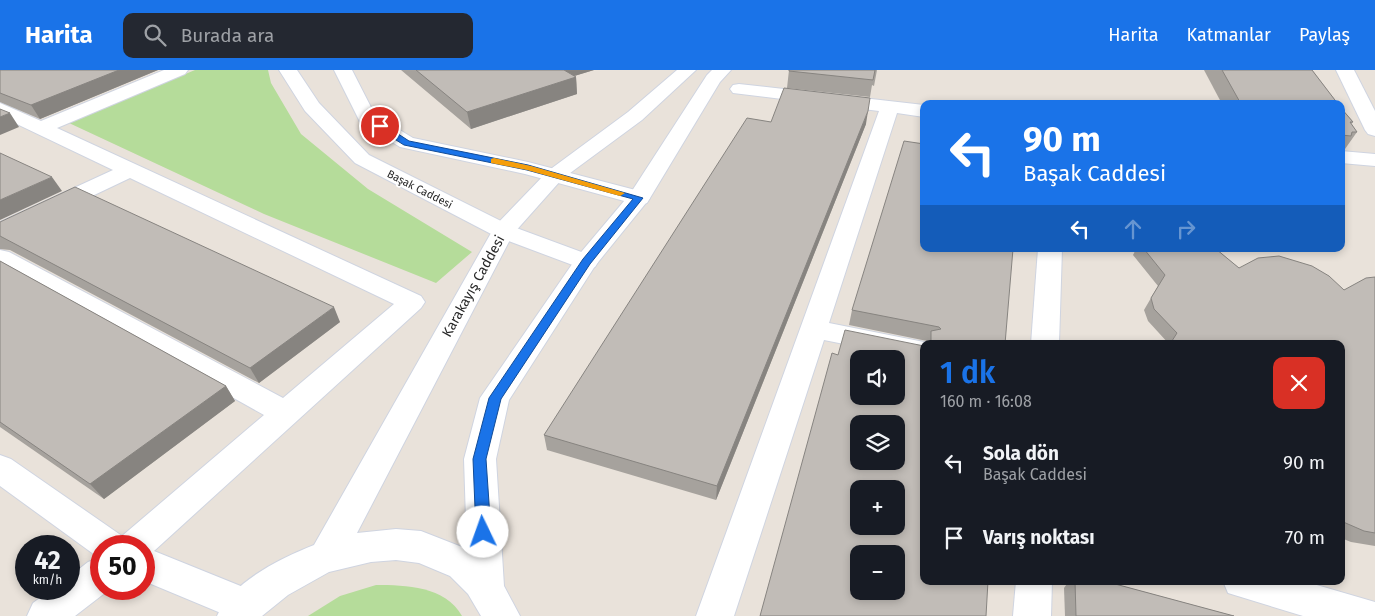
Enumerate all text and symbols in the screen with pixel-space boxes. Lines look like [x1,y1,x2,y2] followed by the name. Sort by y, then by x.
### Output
[123,13,473,58] search box
[25,21,93,49] text: Harita
[141,21,169,49] icon: search
[181,24,274,47] text: Burada ara
[1108,24,1158,46] text: Harita
[1186,24,1271,46] text: Katmanlar
[1299,24,1350,46] text: Paylaş
[359,105,401,147] pin
[366,112,394,140] icon: arrive
[1023,118,1101,160] text: 90 m
[940,120,1005,185] icon: left
[1023,160,1166,187] text: Başak Caddesi
[385,167,455,211] street label: Başak Caddesi
[1066,215,1094,243] icon: left
[1119,215,1147,243] icon: ahead
[1172,215,1200,243] icon: right
[438,232,508,340] street label: Karakayış Caddesi
[850,350,905,600] map controls
[850,350,905,405] button: sound
[940,355,995,391] text: 1 dk
[1273,357,1325,409] button: close
[940,392,1032,411] text: 160 m · 16:08
[850,415,905,470] button: layers
[983,442,1059,465] text: Sola dön
[940,449,968,477] icon: left
[1283,451,1325,474] text: 90 m
[983,465,1087,484] text: Başak Caddesi
[850,480,905,535] button: +
[456,505,508,557] position arrow
[940,524,968,552] icon: arrive
[983,526,1095,549] text: Varış noktası
[1285,526,1325,549] text: 70 m
[90,535,155,600] speed limit sign: 50
[850,545,905,600] button: −
[34,546,61,576] text: 42
[33,573,62,587] text: km/h

